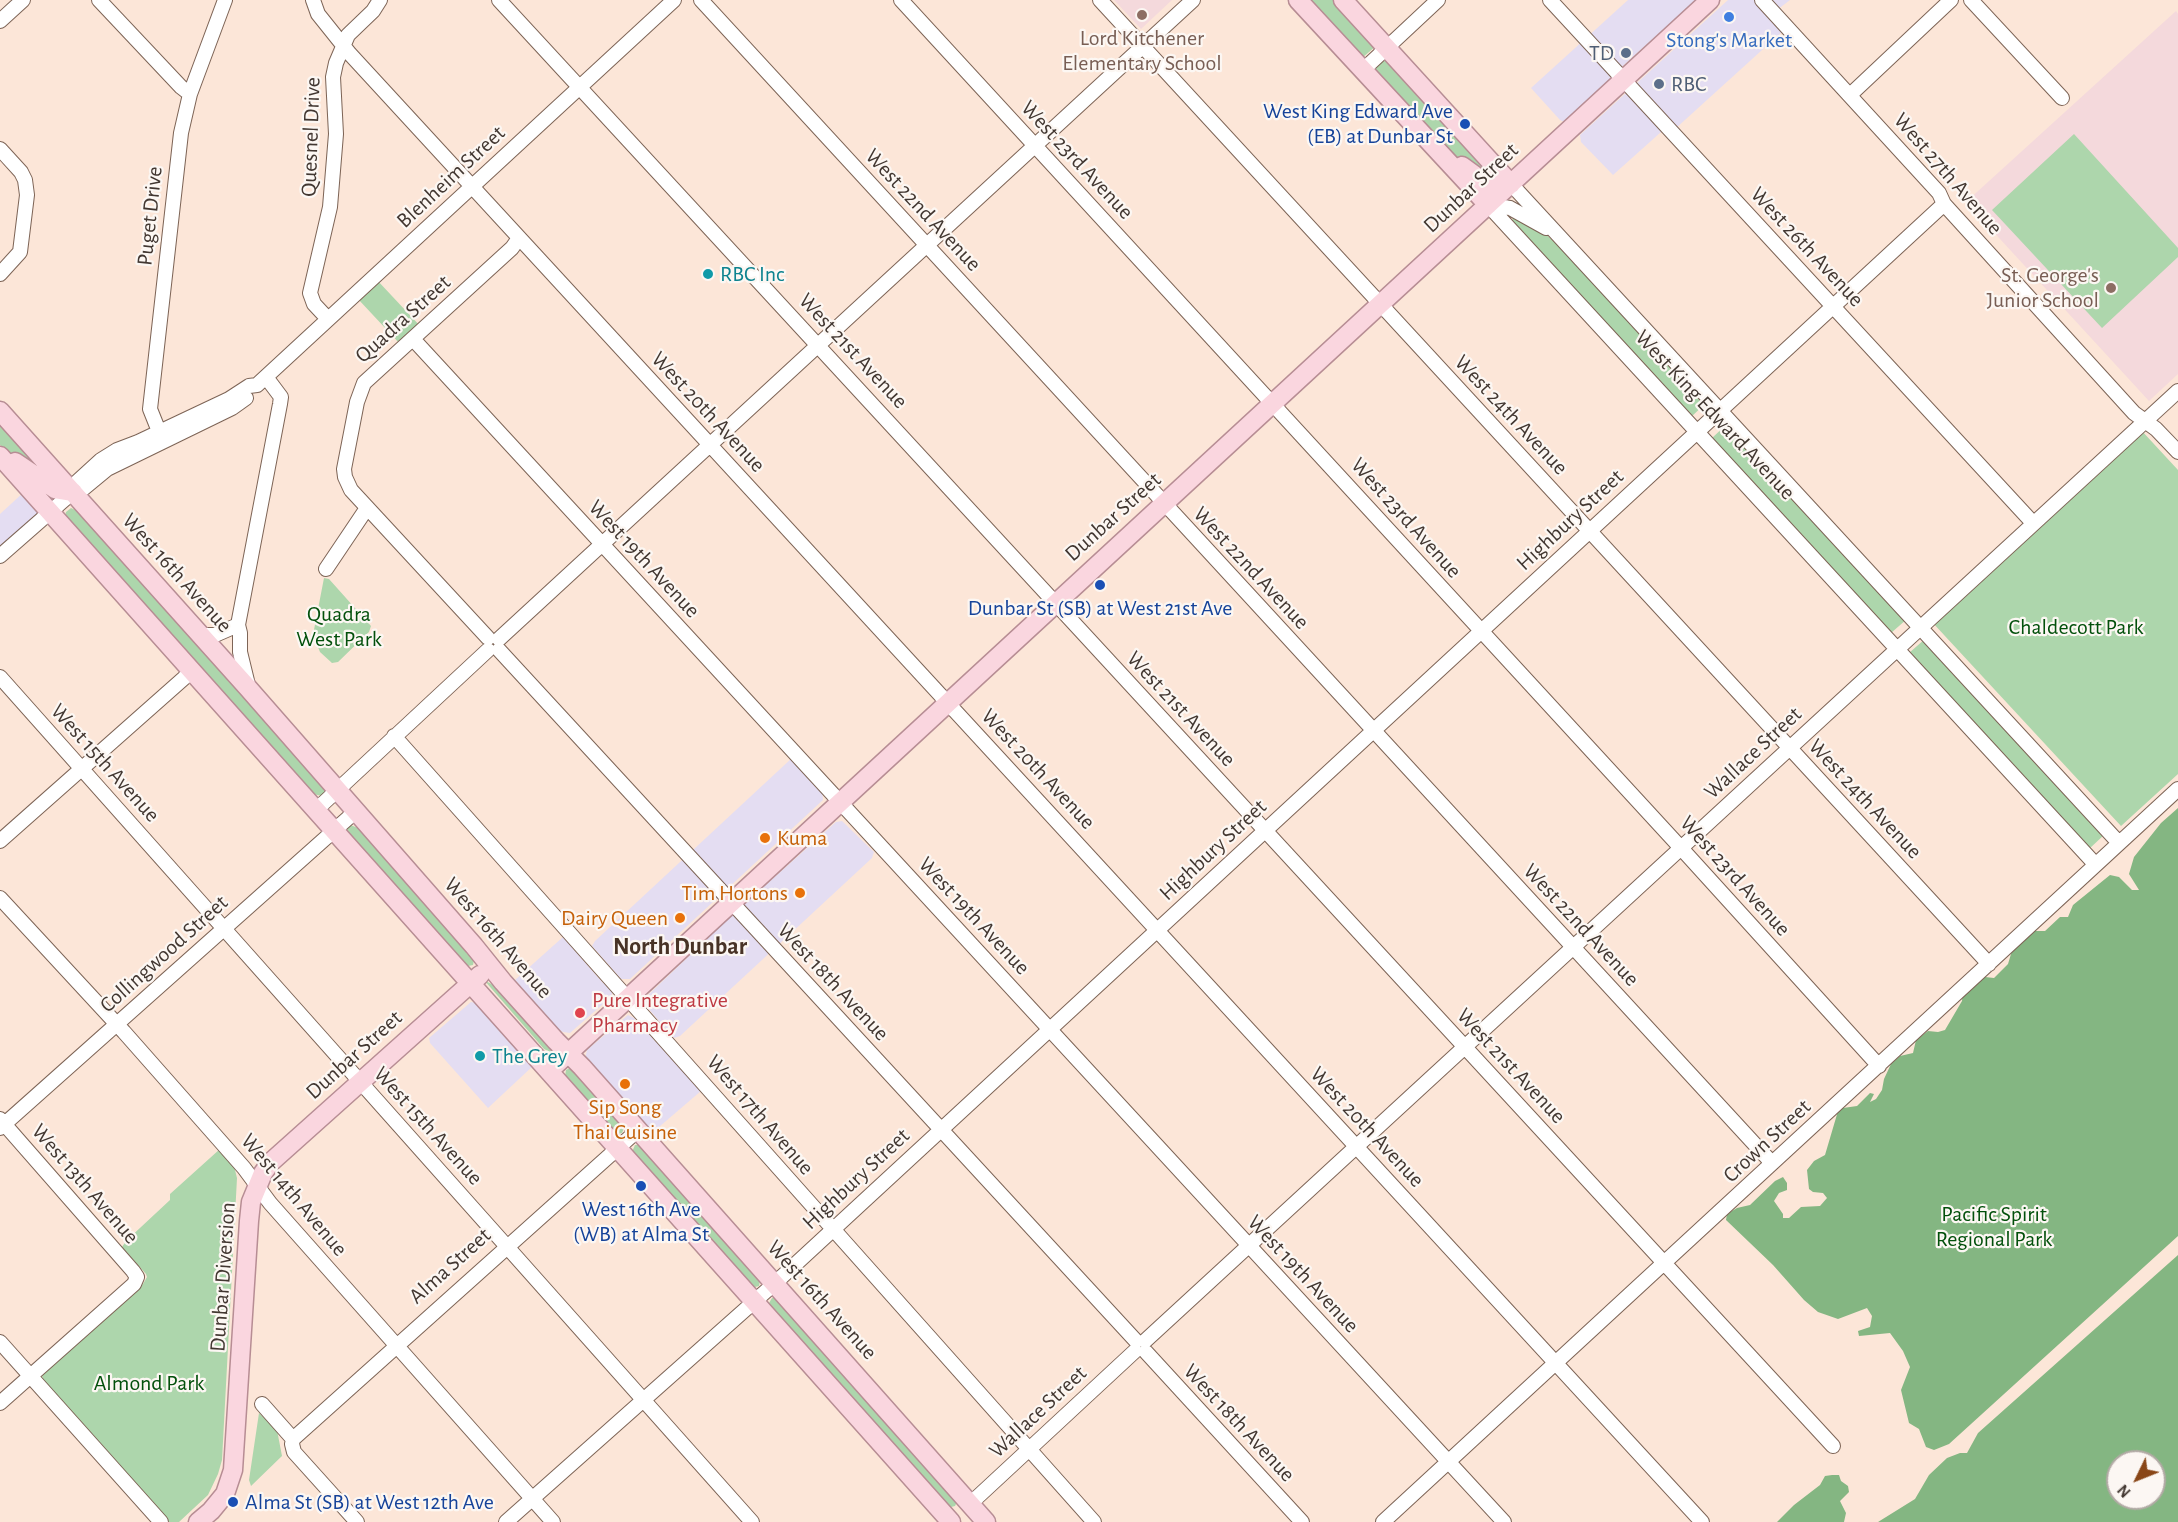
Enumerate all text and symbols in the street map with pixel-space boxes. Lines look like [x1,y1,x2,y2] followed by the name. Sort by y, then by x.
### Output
[1135,8,1149,22] marker: Lord Kitchener Elementary School
[1722,10,1736,24] marker: Stong's Market
[1062,25,1222,76] place label: Lord Kitchener Elementary School
[1666,27,1792,53] place label: Stong's Market
[1589,40,1614,66] place label: TD
[1619,46,1633,60] marker: TD
[1671,71,1706,97] place label: RBC
[296,77,326,197] street label: Quesnel Drive
[1652,77,1666,91] marker: RBC
[1015,95,1139,225] street label: West 23rd Avenue
[1263,98,1453,150] place label: West King Edward Ave (EB) at Dunbar St
[1888,108,2008,240] street label: West 27th Avenue
[1458,117,1472,131] marker: West King Edward Ave (EB) at Dunbar St
[391,120,511,234] street label: Blenheim Street
[1418,137,1524,239] street label: Dunbar Street
[859,143,987,277] street label: West 22nd Avenue
[132,165,168,267] street label: Puget Drive
[1745,182,1869,312] street label: West 26th Avenue
[720,261,785,287] place label: RBC Inc
[1987,262,2099,314] place label: St. George's Junior School
[701,267,715,281] marker: RBC Inc
[350,269,456,369] street label: Quadra Street
[2104,281,2118,295] marker: St. George's Junior School
[793,288,913,414] street label: West 21st Avenue
[1629,325,1801,505] street label: West King Edward Avenue
[645,346,771,478] street label: West 20th Avenue
[1449,350,1573,480] street label: West 24th Avenue
[1345,452,1467,584] street label: West 23rd Avenue
[1511,464,1629,576] street label: Highbury Street
[1059,467,1167,567] street label: Dunbar Street
[583,495,705,623] street label: West 19th Avenue
[1187,501,1315,635] street label: West 22nd Avenue
[116,508,238,638] street label: West 16th Avenue
[1093,578,1107,592] marker: Dunbar St (SB) at West 21st Ave
[968,595,1232,621] place label: Dunbar St (SB) at West 21st Ave
[296,601,382,652] park label: Quadra West Park
[2009,614,2143,640] park label: Chaldecott Park
[1121,646,1241,772] street label: West 21st Avenue
[45,698,165,828] street label: West 15th Avenue
[1699,701,1807,805] street label: Wallace Street
[975,703,1101,835] street label: West 20th Avenue
[1803,734,1927,864] street label: West 24th Avenue
[1154,794,1272,906] street label: Highbury Street
[1674,810,1796,942] street label: West 23rd Avenue
[777,825,827,851] place label: Kuma
[758,831,772,845] marker: Kuma
[913,852,1035,980] street label: West 19th Avenue
[1517,858,1645,992] street label: West 22nd Avenue
[438,872,558,1004] street label: West 16th Avenue
[682,880,788,906] place label: Tim Hortons
[793,886,807,900] marker: Tim Hortons
[95,890,233,1018] street label: Collingwood Street
[561,905,668,931] place label: Dairy Queen
[673,911,687,925] marker: Dairy Queen
[772,917,894,1047] street label: West 18th Avenue
[613,933,747,961] district label: North Dunbar
[592,987,728,1038] place label: Pure Integrative Pharmacy
[1451,1003,1571,1129] street label: West 21st Avenue
[300,1005,408,1105] street label: Dunbar Street
[573,1006,587,1020] marker: Pure Integrative Pharmacy
[492,1043,567,1069] place label: The Grey
[473,1049,487,1063] marker: The Grey
[701,1050,819,1180] street label: West 17th Avenue
[368,1061,488,1191] street label: West 15th Avenue
[1304,1061,1430,1193] street label: West 20th Avenue
[618,1077,632,1091] marker: Sip Song Thai Cuisine
[573,1094,677,1146] place label: Sip Song Thai Cuisine
[1718,1094,1816,1188] street label: Crown Street
[26,1119,144,1249] street label: West 13th Avenue
[797,1123,915,1235] street label: Highbury Street
[235,1128,353,1262] street label: West 14th Avenue
[634,1179,648,1193] marker: West 16th Ave (WB) at Alma St
[573,1196,709,1248] place label: West 16th Ave (WB) at Alma St
[205,1201,241,1353] street label: Dunbar Diversion
[1936,1201,2052,1252] park label: Pacific Spirit Regional Park
[1242,1210,1364,1338] street label: West 19th Avenue
[404,1222,496,1310] street label: Alma Street
[761,1235,883,1365] street label: West 16th Avenue
[1178,1358,1300,1488] street label: West 18th Avenue
[984,1360,1092,1464] street label: Wallace Street
[94,1370,204,1396] park label: Almond Park
[2106,1450,2166,1510] north arrow
[2115,1481,2134,1500] text: N
[245,1489,494,1515] place label: Alma St (SB) at West 12th Ave
[226,1495,240,1509] marker: Alma St (SB) at West 12th Ave

